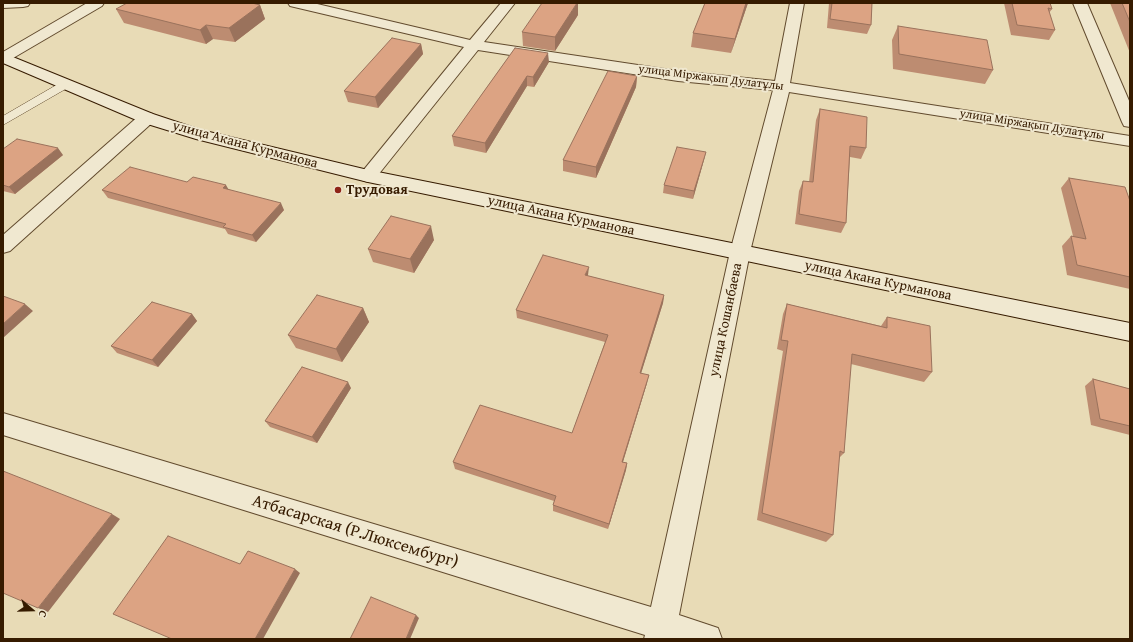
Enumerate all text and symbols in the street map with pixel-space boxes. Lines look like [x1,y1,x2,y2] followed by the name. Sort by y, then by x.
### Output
[638,62,784,94] street label: улица Міржақып Дулатұлы
[959,106,1105,144] street label: улица Міржақып Дулатұлы
[170,117,320,173] street label: улица Акана Курманова
[346,182,408,198] place label: Трудовая
[333,185,343,195] marker: Трудовая
[486,192,636,240] street label: улица Акана Курманова
[803,257,953,305] street label: улица Акана Курманова
[706,262,746,378] street label: улица Кошанбаева
[249,491,461,573] street label: Атбасарская (Р.Люксембург)
[12,590,52,630] north arrow
[35,608,52,620] text: С

